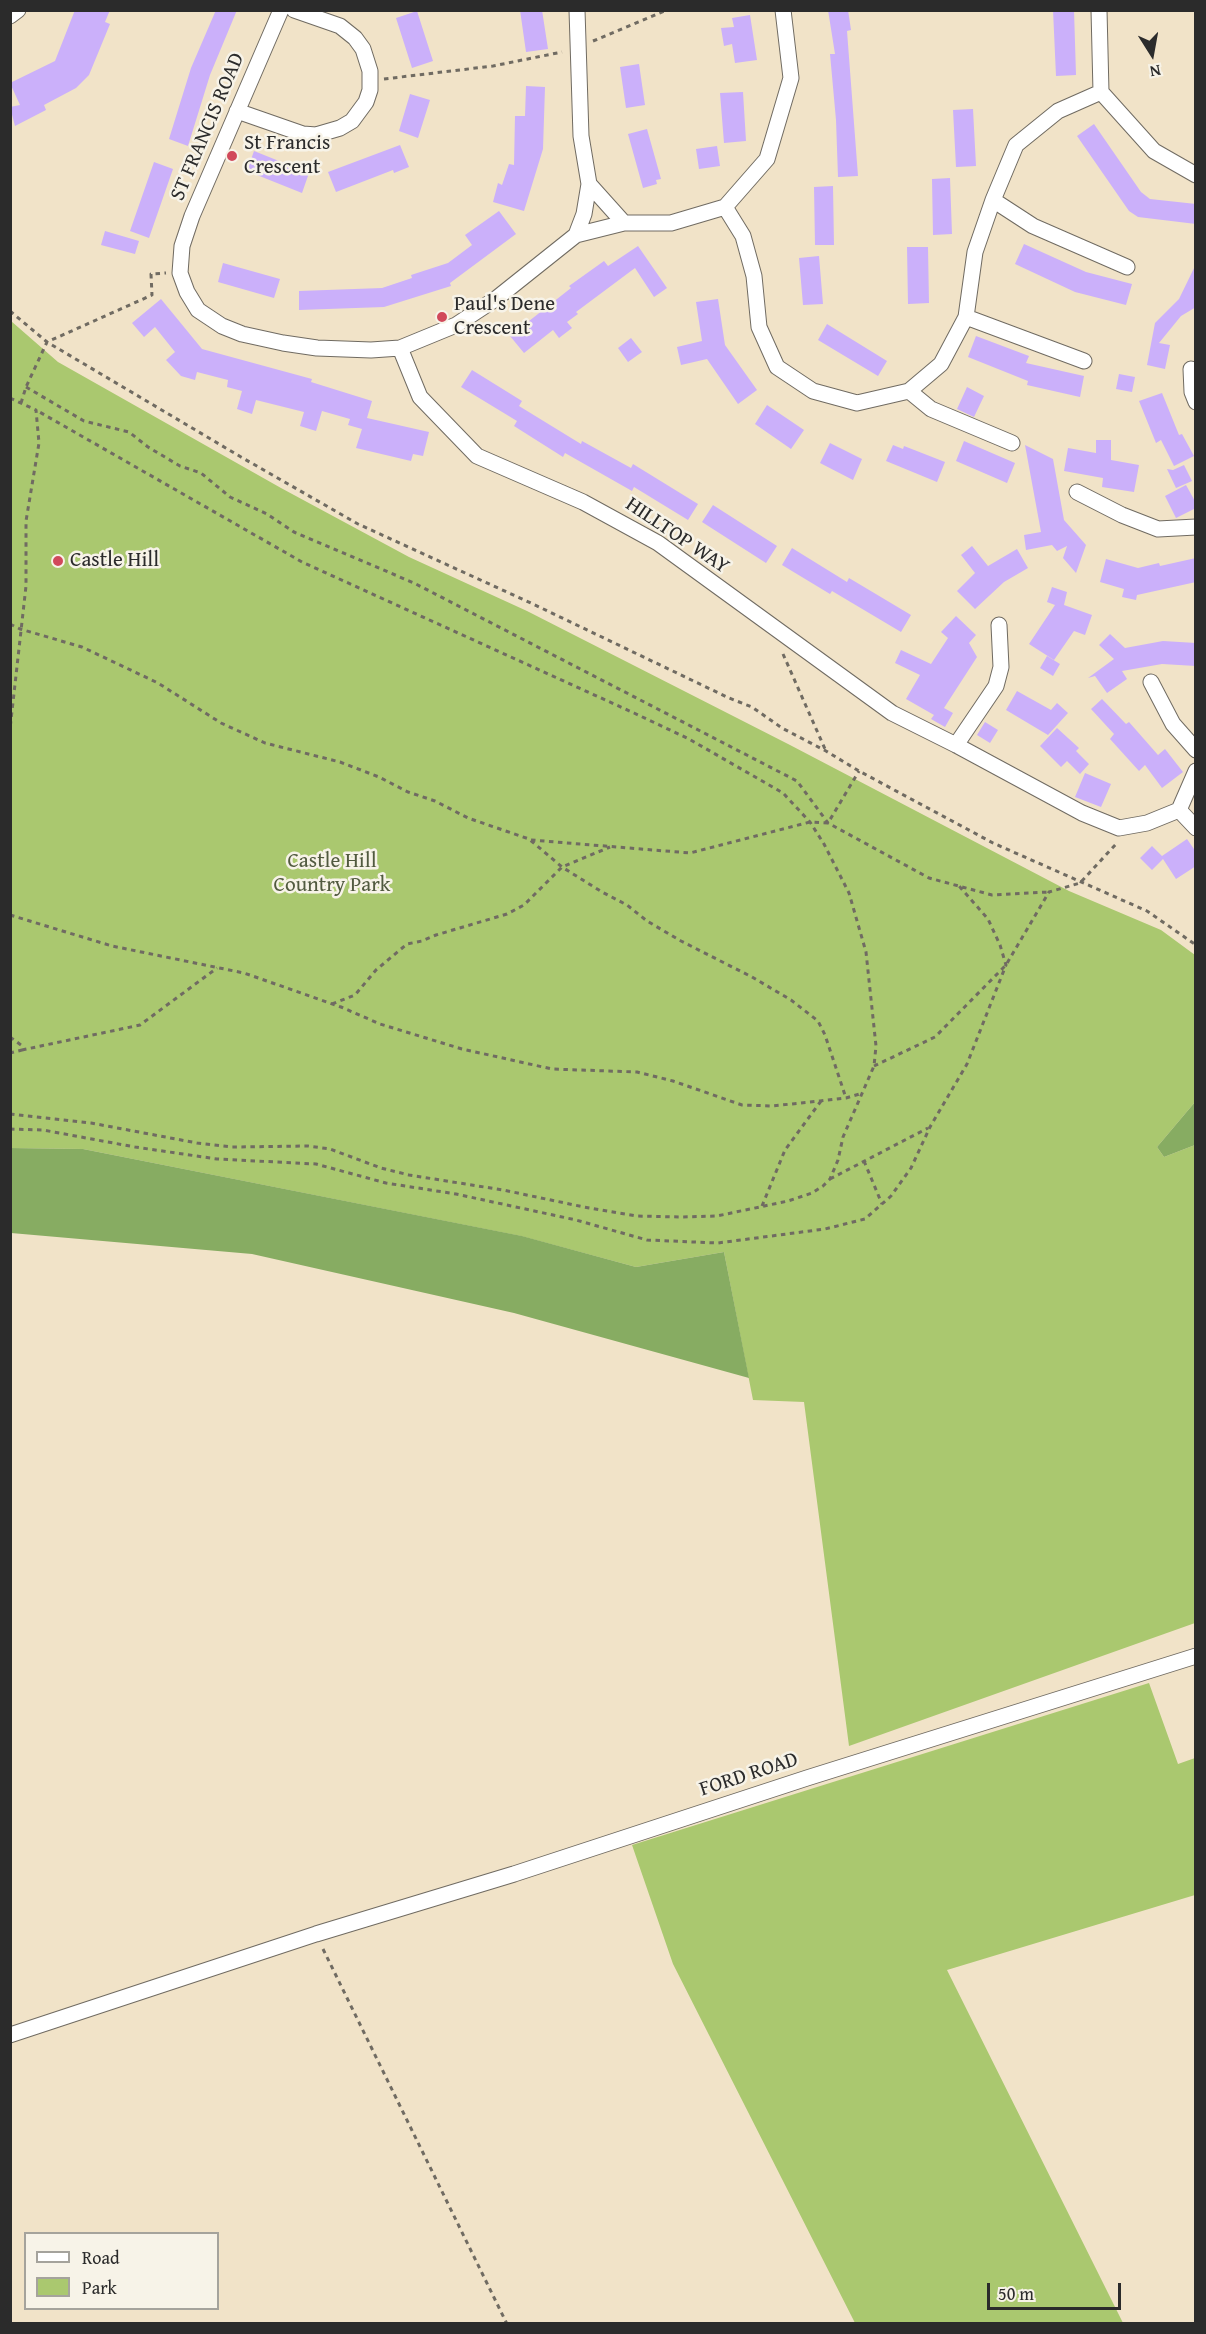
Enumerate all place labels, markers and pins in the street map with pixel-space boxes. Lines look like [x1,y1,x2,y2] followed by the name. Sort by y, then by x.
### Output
[244,131,330,181] place label: St Francis Crescent
[225,149,239,163] marker: St Francis Crescent
[454,292,555,342] place label: Paul's Dene Crescent
[435,310,449,324] marker: Paul's Dene Crescent
[70,548,159,574] place label: Castle Hill
[51,554,65,568] marker: Castle Hill

